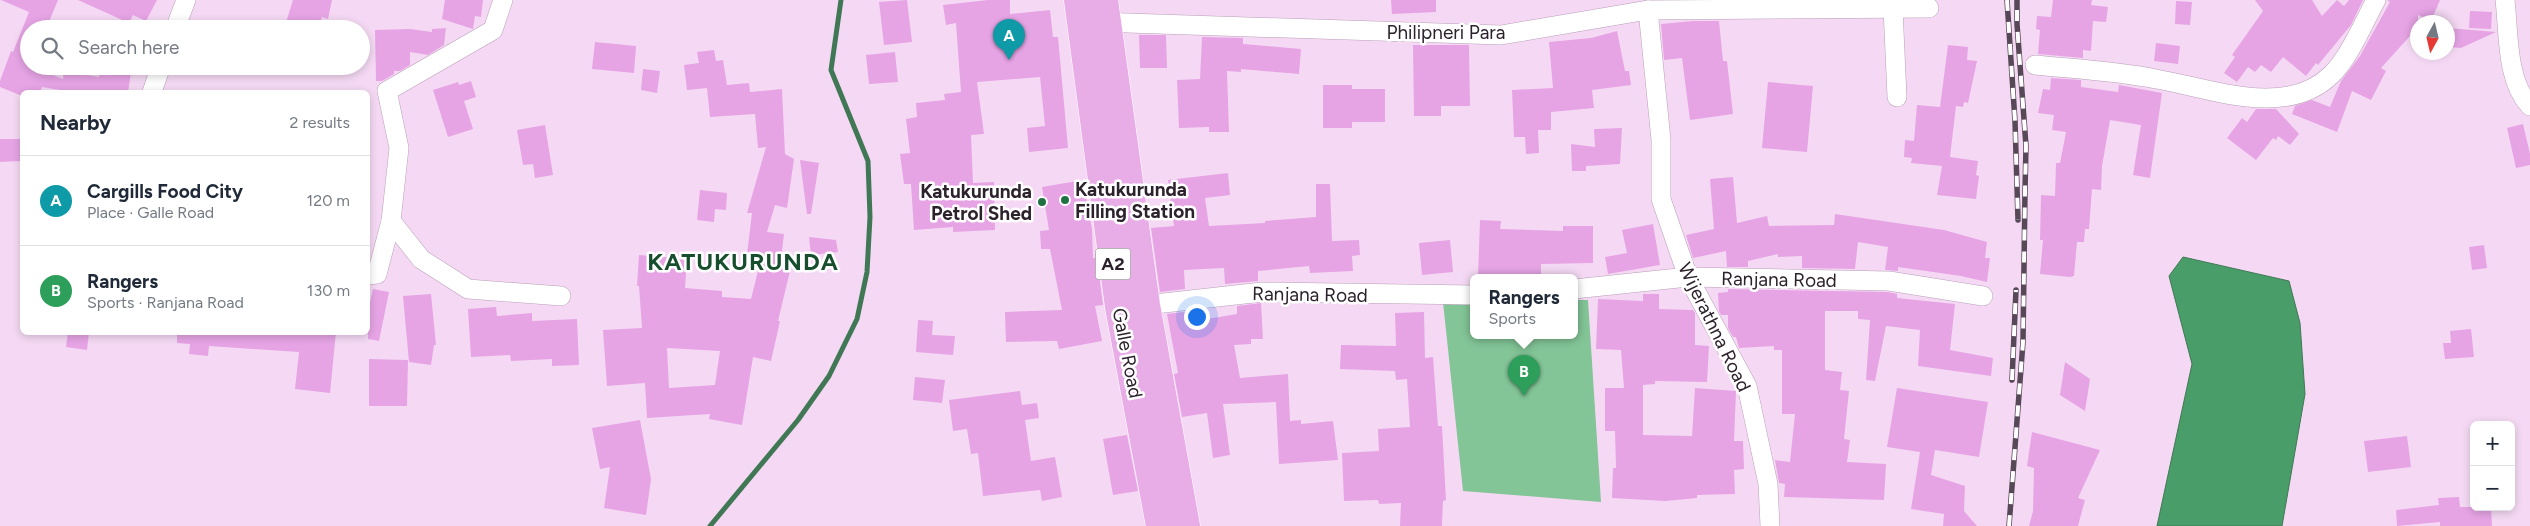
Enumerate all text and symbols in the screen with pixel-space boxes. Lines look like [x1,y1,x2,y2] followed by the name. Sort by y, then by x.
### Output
[2410,15,2455,60] north arrow
[993,19,1025,60] pin: A
[20,20,370,75] search box
[1387,21,1505,44] street label: Philipneri Para
[38,34,66,62] icon: search
[78,36,180,59] text: Search here
[40,110,111,135] text: Nearby
[290,113,350,132] text: 2 results
[1075,178,1195,223] place label: Katukurunda Filling Station
[87,180,243,203] text: Cargills Food City
[920,180,1032,225] place label: Katukurunda Petrol Shed
[50,191,62,210] text: A
[307,191,350,210] text: 120 m
[1059,194,1071,206] marker: Katukurunda Filling Station
[1036,196,1048,208] marker: Katukurunda Petrol Shed
[87,203,214,222] text: Place · Galle Road
[647,247,839,276] district label: KATUKURUNDA
[1096,248,1130,280] road number: A2
[1673,259,1756,396] street label: Wijerathna Road
[1721,267,1837,292] street label: Ranjana Road
[87,270,158,293] text: Rangers
[1470,274,1578,339] popup
[51,281,61,300] text: B
[307,281,350,300] text: 130 m
[1252,282,1368,307] street label: Ranjana Road
[1488,286,1560,309] text: Rangers
[87,293,244,312] text: Sports · Ranjana Road
[1184,304,1210,330] your location
[1108,306,1148,400] street label: Galle Road
[1488,309,1536,328] text: Sports
[1508,355,1540,396] pin: B
[2470,421,2515,511] map controls
[2470,421,2515,466] button: +
[2470,466,2515,511] button: −

